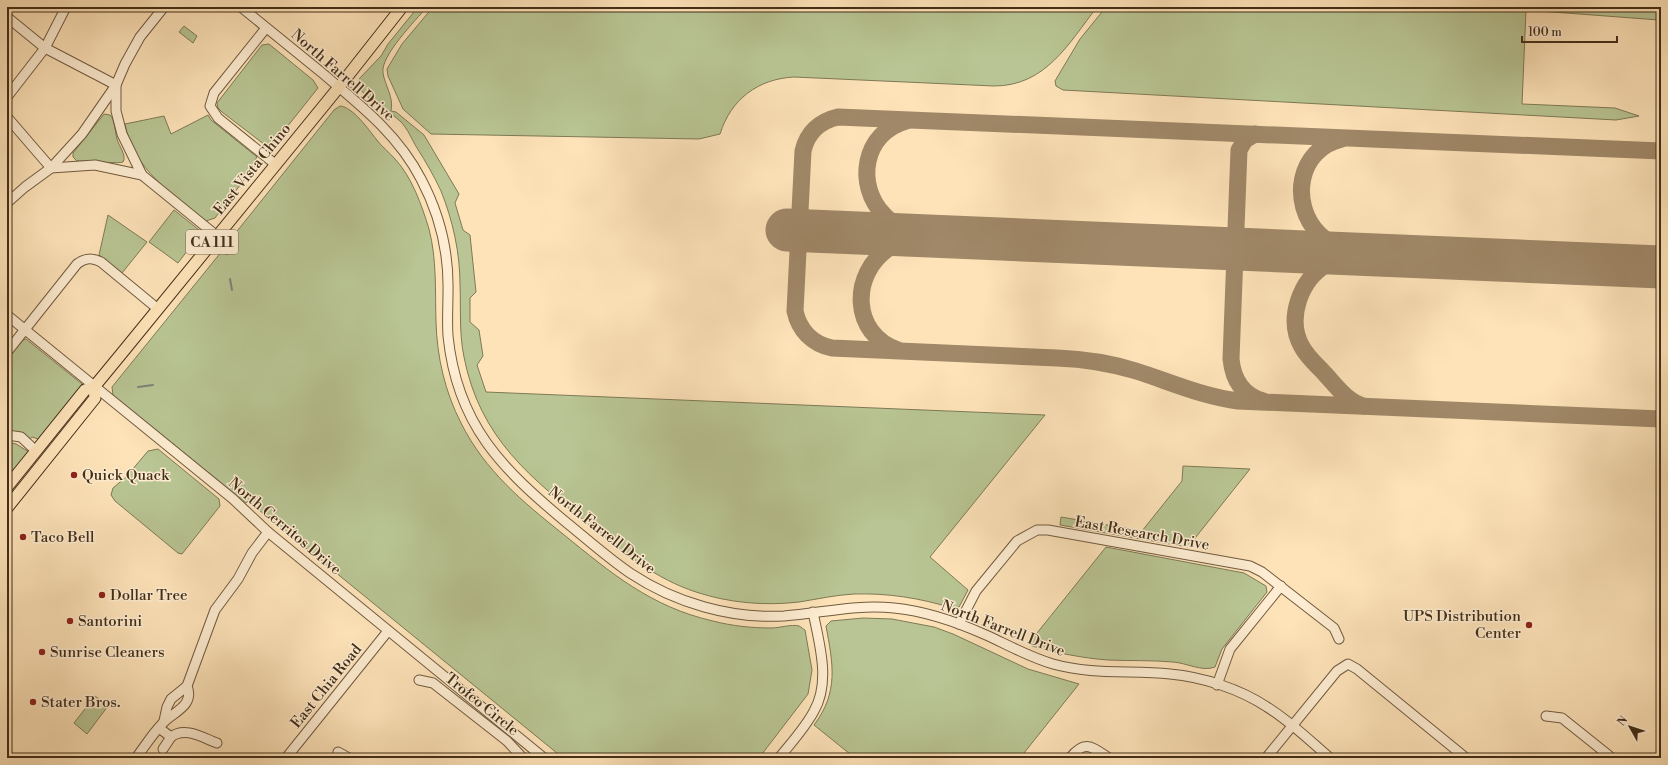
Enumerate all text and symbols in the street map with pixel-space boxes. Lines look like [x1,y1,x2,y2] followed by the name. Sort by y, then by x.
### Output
[1522,18,1617,44] scale bar
[287,25,398,126] street label: North Farrell Drive
[1528,25,1562,40] text: 100 m
[210,120,295,219] street label: East Vista Chino
[186,230,238,254] road number: CA 111
[82,466,170,485] place label: Quick Quack
[69,470,79,480] marker: Quick Quack
[224,474,345,579] street label: North Cerritos Drive
[544,483,659,578] street label: North Farrell Drive
[1073,512,1211,555] street label: East Research Drive
[31,528,95,547] place label: Taco Bell
[18,532,28,542] marker: Taco Bell
[110,586,188,605] place label: Dollar Tree
[97,590,107,600] marker: Dollar Tree
[938,596,1067,661] street label: North Farrell Drive
[1403,607,1522,643] place label: UPS Distribution Center
[78,612,142,631] place label: Santorini
[65,616,75,626] marker: Santorini
[1524,620,1534,630] marker: UPS Distribution Center
[287,640,366,732] street label: East Chia Road
[50,643,165,662] place label: Sunrise Cleaners
[37,647,47,657] marker: Sunrise Cleaners
[441,669,523,740] street label: Trofeo Circle
[41,693,120,712] place label: Stater Bros.
[28,697,38,707] marker: Stater Bros.
[1610,707,1650,747] north arrow
[1615,713,1631,729] text: N

